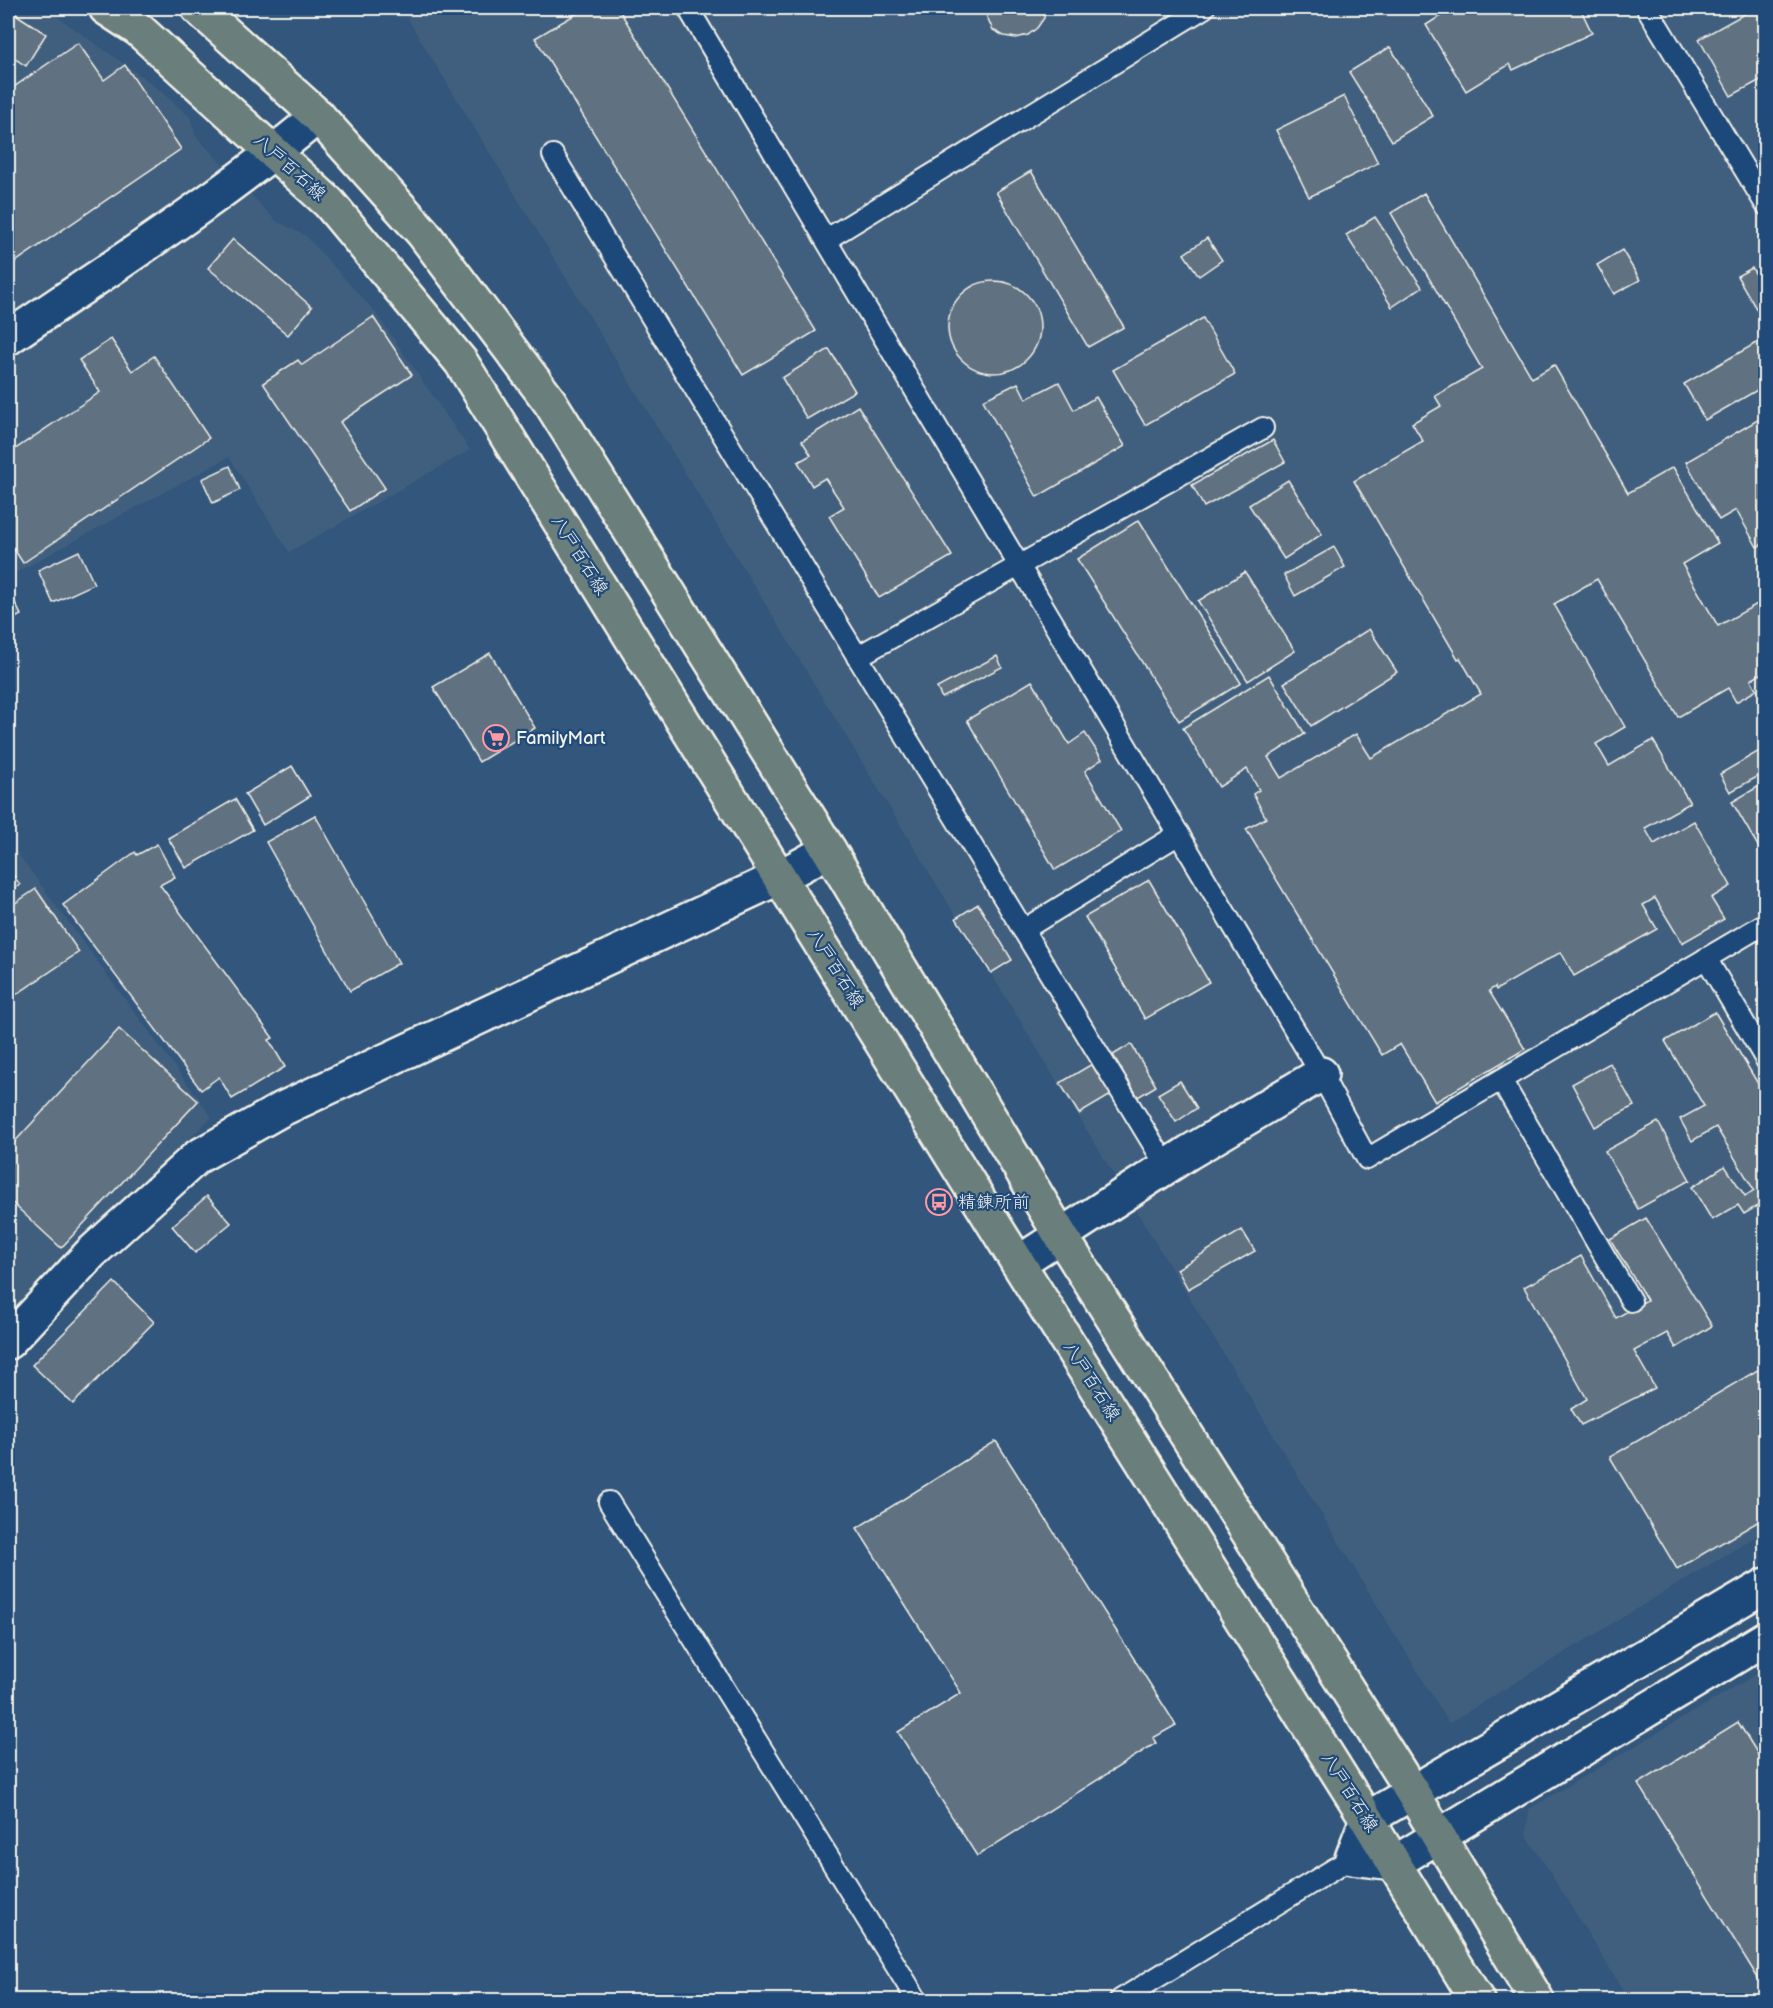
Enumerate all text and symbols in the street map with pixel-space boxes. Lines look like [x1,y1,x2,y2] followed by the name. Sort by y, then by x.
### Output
[249,129,330,205] street label: 八戸百石線
[547,512,612,599] street label: 八戸百石線
[481,723,511,753] supermarket icon: FamilyMart
[516,728,606,749] place label: FamilyMart
[803,925,868,1012] street label: 八戸百石線
[924,1187,954,1217] bus stop icon: 精錬所前
[958,1192,1030,1213] place label: 精錬所前
[1059,1338,1124,1425] street label: 八戸百石線
[1317,1749,1382,1836] street label: 八戸百石線

